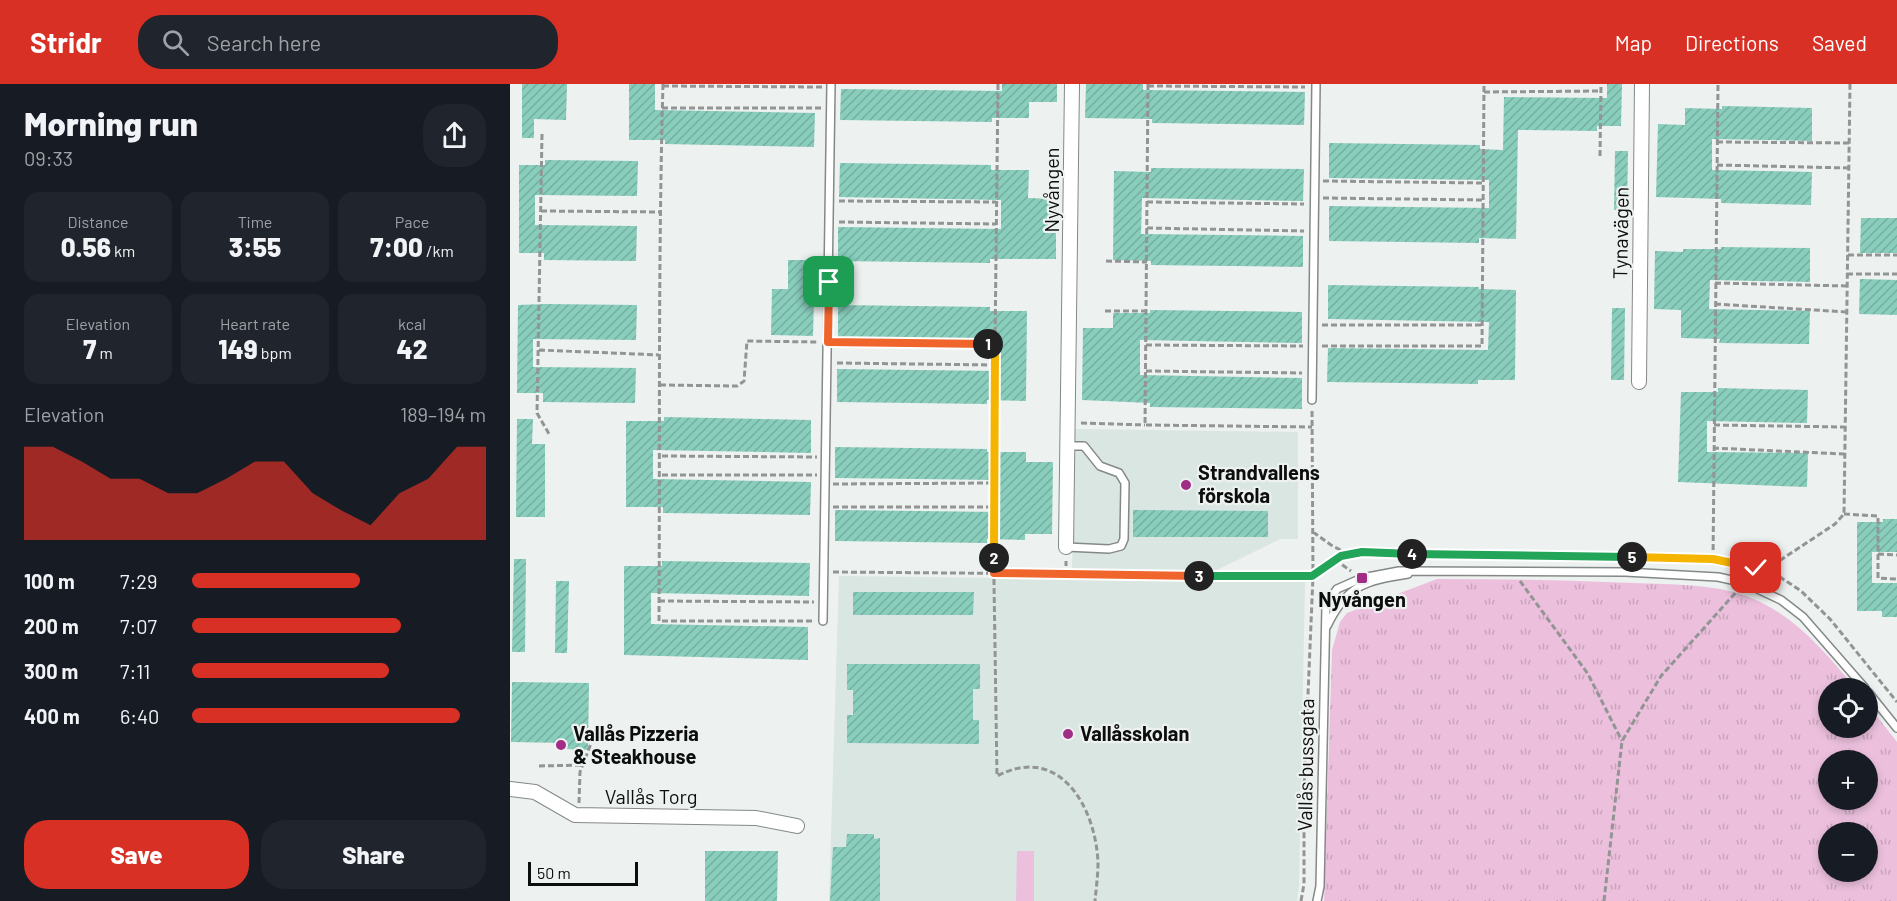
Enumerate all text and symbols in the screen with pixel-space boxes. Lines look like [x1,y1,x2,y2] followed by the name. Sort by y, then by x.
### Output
[138,15,558,69] search box
[30,25,102,59] text: Stridr
[159,26,192,59] icon: search
[207,29,321,55] text: Search here
[1615,30,1652,55] text: Map
[1685,30,1779,55] text: Directions
[1812,30,1867,55] text: Saved
[24,103,198,143] text: Morning run
[423,104,486,167] button: share
[24,146,73,170] text: 09:33
[1039,147,1063,233] street label: Nyvången
[1607,187,1633,279] street label: Tynavägen
[68,212,128,231] text: Distance
[238,212,272,231] text: Time
[395,212,429,231] text: Pace
[61,231,111,262] text: 0.56
[229,231,281,262] text: 3:55
[370,231,423,262] text: 7:00
[111,241,135,260] text: km
[423,241,454,260] text: /km
[803,256,854,307] pin
[812,265,845,298] icon: arrive
[66,314,130,333] text: Elevation
[220,314,290,333] text: Heart rate
[398,314,426,333] text: kcal
[973,329,1003,359] pin: 1
[83,333,96,364] text: 7
[218,333,258,364] text: 149
[397,333,428,364] text: 42
[985,334,991,353] text: 1
[96,343,113,362] text: m
[258,343,292,362] text: bpm
[24,402,105,426] text: Elevation
[400,402,486,426] text: 189–194 m
[1198,460,1320,507] place label: Strandvallens förskola
[1179,478,1193,492] marker: Strandvallens förskola
[1397,539,1427,569] pin: 4
[1617,542,1647,572] pin: 5
[1730,542,1781,593] pin
[979,543,1009,573] pin: 2
[1407,544,1417,563] text: 4
[1628,547,1636,566] text: 5
[990,548,998,567] text: 2
[1739,551,1772,584] icon: check
[1184,561,1214,591] pin: 3
[1195,566,1203,585] text: 3
[24,569,75,593] text: 100 m
[120,569,157,593] text: 7:29
[1355,571,1369,585] marker: Nyvången
[1318,587,1406,611] place label: Nyvången
[24,614,79,638] text: 200 m
[120,614,157,638] text: 7:07
[24,659,78,683] text: 300 m
[120,659,150,683] text: 7:11
[1818,678,1878,882] map controls
[1818,678,1878,738] button: locate
[1292,698,1318,832] street label: Vallås bussgata
[24,704,80,728] text: 400 m
[120,704,159,728] text: 6:40
[573,721,699,768] place label: Vallås Pizzeria & Steakhouse
[1080,721,1189,745] place label: Vallåsskolan
[1061,727,1075,741] marker: Vallåsskolan
[554,738,568,752] marker: Vallås Pizzeria & Steakhouse
[1818,750,1878,810] button: +
[605,784,697,808] street label: Vallås Torg
[24,820,249,889] button: Save
[261,820,486,889] button: Share
[1818,822,1878,882] button: −
[528,859,638,886] scale bar
[537,863,571,882] text: 50 m

